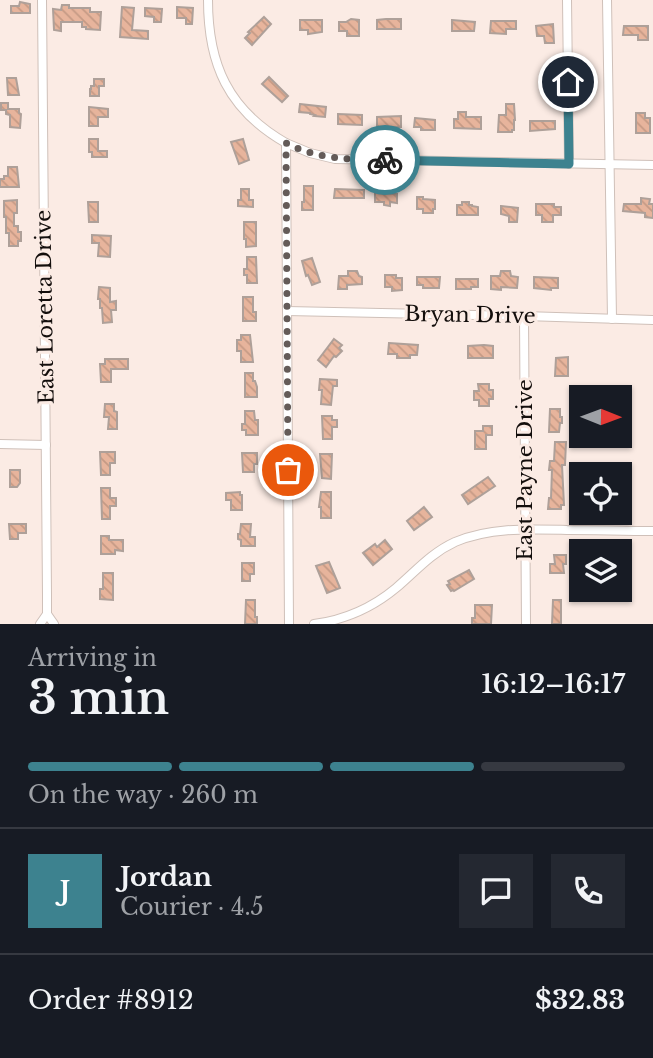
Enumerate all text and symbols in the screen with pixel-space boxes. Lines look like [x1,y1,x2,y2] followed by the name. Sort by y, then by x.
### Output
[538,52,598,112] pin
[549,63,587,101] icon: home
[350,125,420,195] courier
[366,141,404,179] icon: bike
[30,210,60,404] street label: East Loretta Drive
[404,301,536,329] street label: Bryan Drive
[512,379,538,561] street label: East Payne Drive
[569,385,632,448] north arrow
[569,385,632,602] map controls
[258,440,318,500] pin
[269,451,307,489] icon: bag
[569,462,632,525] button: locate
[569,539,632,602] button: layers
[28,644,157,672] text: Arriving in
[481,668,625,700] text: 16:12–16:17
[28,669,169,726] text: 3 min
[28,781,258,809] text: On the way · 260 m
[459,854,533,928] button: chat
[551,854,625,928] button: phone
[120,861,212,893] text: Jordan
[60,875,70,907] text: J
[120,893,264,921] text: Courier · 4.5
[28,984,194,1016] text: Order #8912
[535,984,625,1016] text: $32.83

